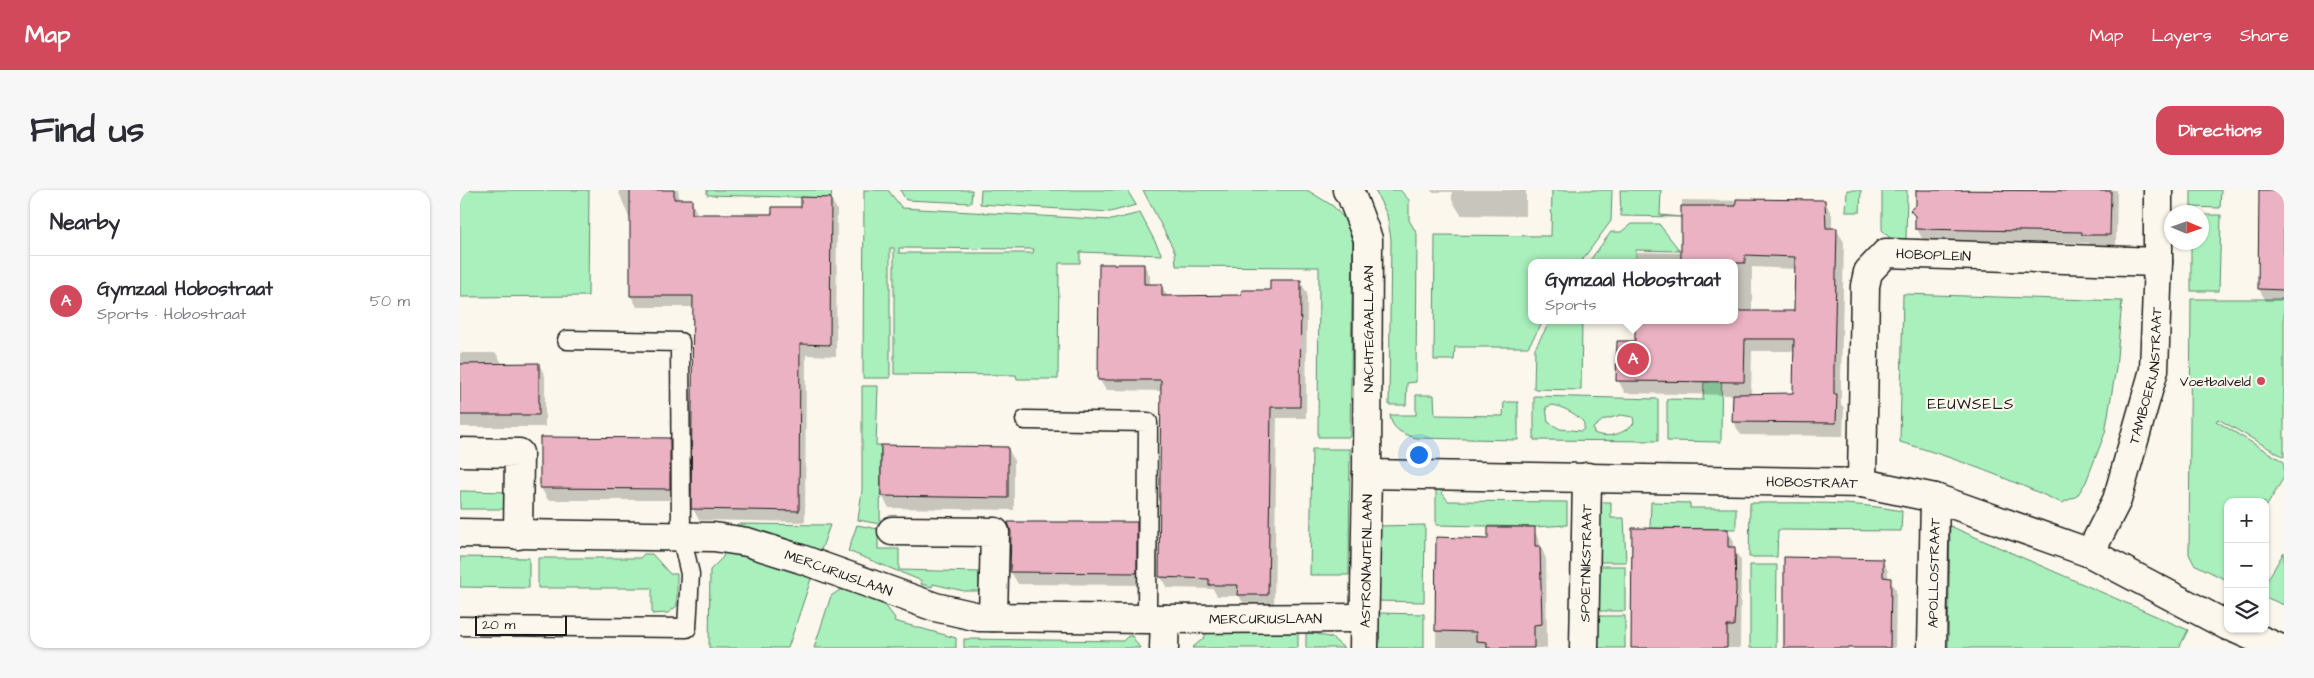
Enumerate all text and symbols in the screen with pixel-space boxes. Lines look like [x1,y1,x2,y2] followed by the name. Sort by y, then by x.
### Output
[25,18,70,52] text: Map
[2089,23,2123,48] text: Map
[2151,23,2212,48] text: Layers
[2240,23,2289,48] text: Share
[30,106,144,155] text: Find us
[2156,106,2284,155] button: Directions
[2164,205,2209,250] north arrow
[50,208,120,237] text: Nearby
[1896,244,1971,267] street label: HOBOPLEIN
[1528,259,1738,324] popup
[1359,265,1379,392] street label: NACHTEGAALLAAN
[1545,267,1721,294] text: Gymzaal Hobostraat
[97,276,273,303] text: Gymzaal Hobostraat
[61,290,71,312] text: A
[370,290,410,312] text: 50 m
[1545,294,1597,316] text: Sports
[97,303,246,325] text: Sports · Hobostraat
[2124,306,2167,447] street label: TAMBOERIJNSTRAAT
[1617,340,1649,378] pin: A
[2180,372,2251,392] place label: Voetbalveld
[2255,375,2267,387] marker: Voetbalveld
[1928,394,2014,415] district label: EEUWSELS
[1406,442,1432,468] your location
[1766,472,1858,494] street label: HOBOSTRAAT
[1356,494,1378,628] street label: ASTRONAUTENLAAN
[2224,498,2269,633] map controls
[2224,498,2269,543] button: +
[1575,504,1598,622] street label: SPOETNIKSTRAAT
[1923,517,1946,628] street label: APOLLOSTRAAT
[2224,543,2269,588] button: −
[782,545,895,602] street label: MERCURIUSLAAN
[2224,588,2269,633] button: layers
[1209,609,1322,630] street label: MERCURIUSLAAN
[475,613,568,636] scale bar
[482,615,515,635] text: 20 m

